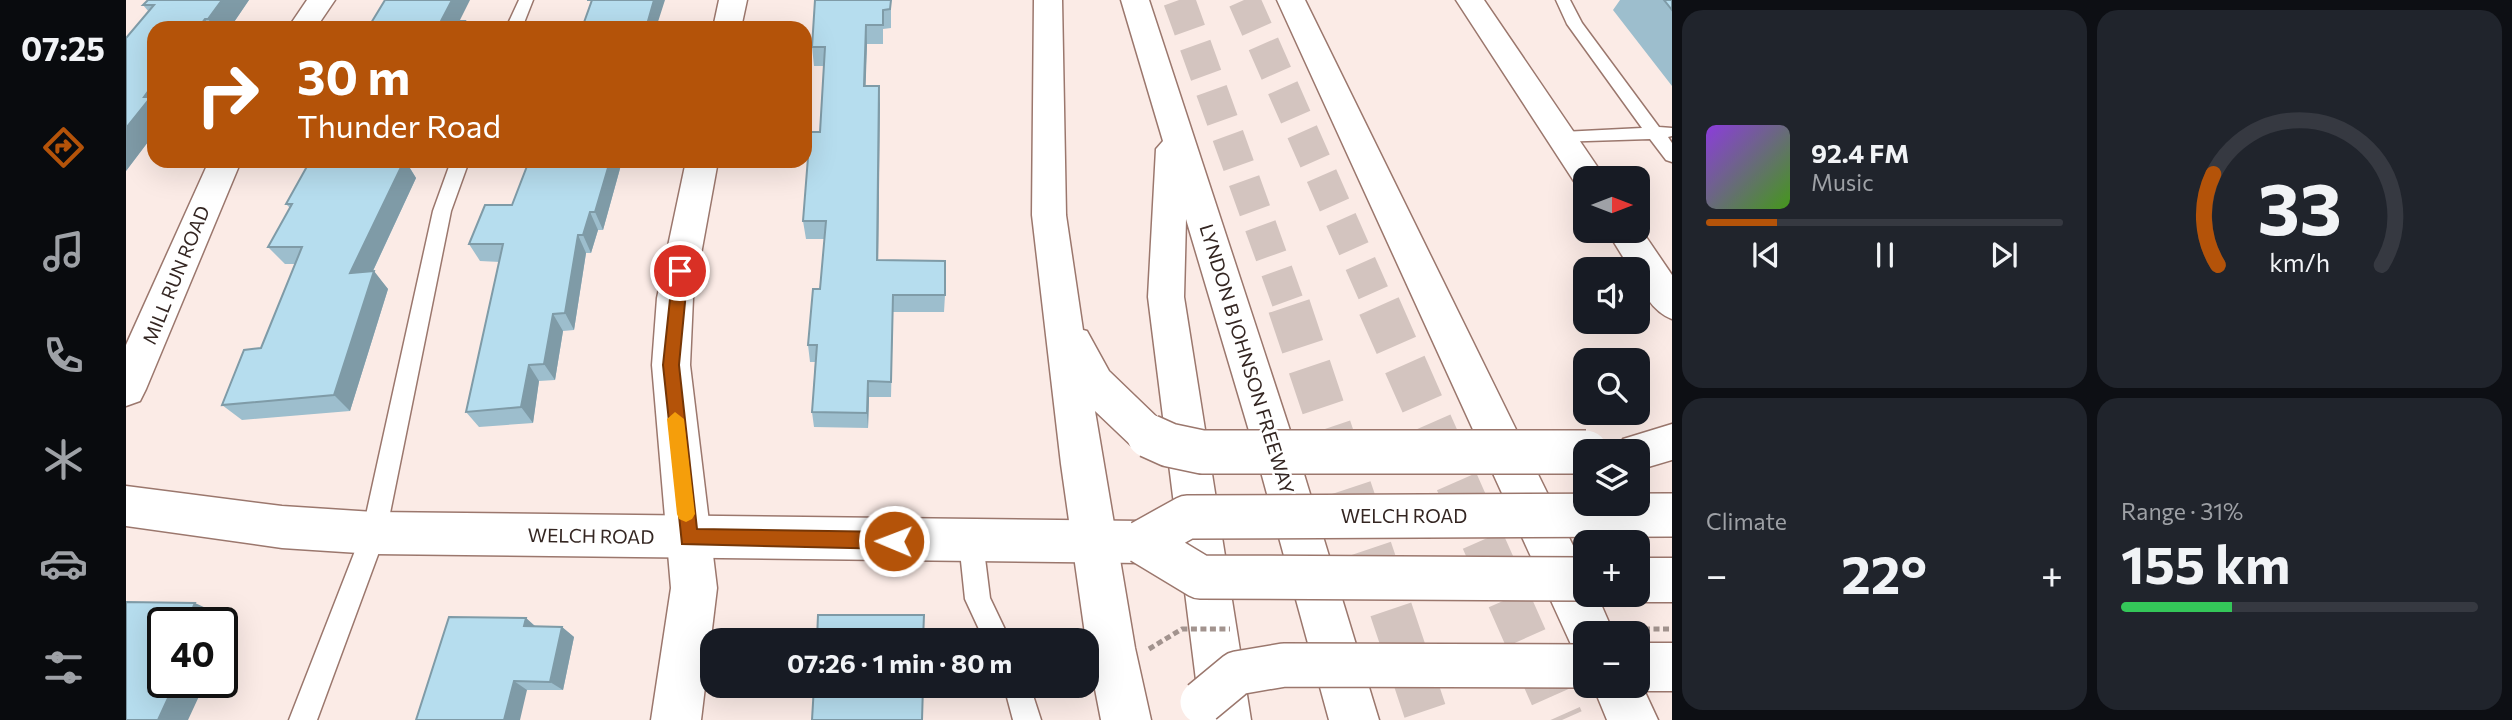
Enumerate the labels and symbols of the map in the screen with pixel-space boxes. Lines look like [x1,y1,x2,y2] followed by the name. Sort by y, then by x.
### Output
[1573,166,1650,243] north arrow
[137,202,214,348] street label: MILL RUN ROAD
[1195,221,1300,497] street label: LYNDON B JOHNSON FREEWAY
[650,241,710,301] pin
[857,504,931,578] position arrow
[1341,504,1467,527] street label: WELCH ROAD
[528,523,654,548] street label: WELCH ROAD
[147,607,238,698] speed limit sign: 40

